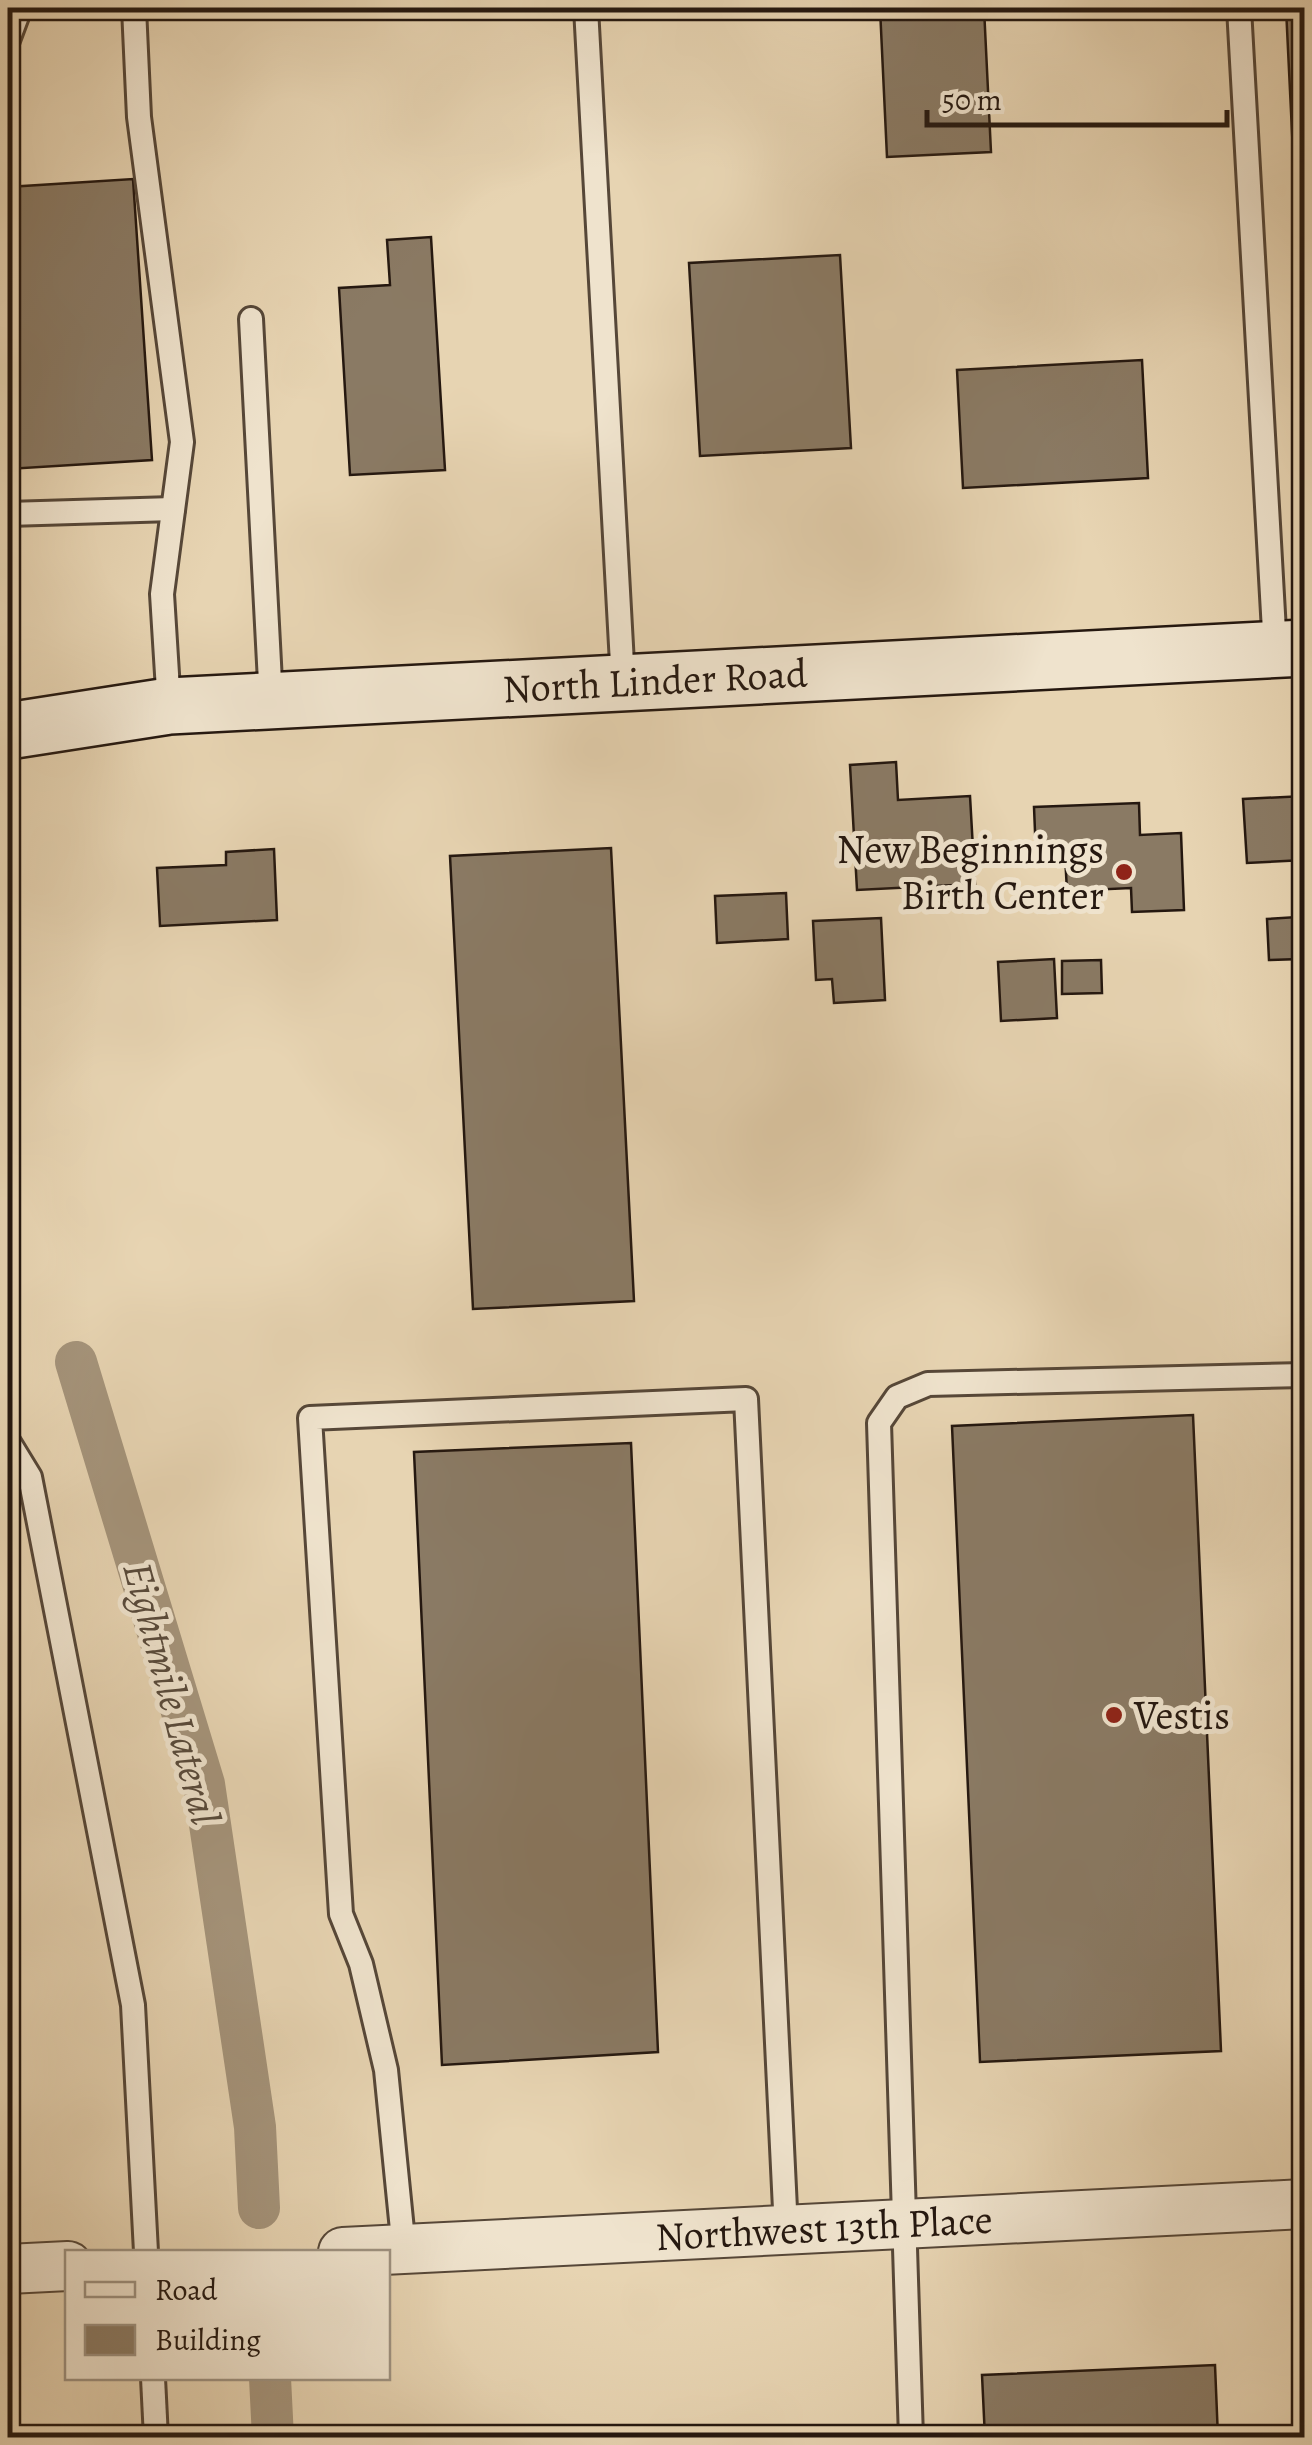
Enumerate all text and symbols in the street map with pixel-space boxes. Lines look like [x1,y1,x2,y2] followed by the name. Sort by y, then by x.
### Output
[927,65,1227,127] scale bar
[942,80,1002,120] text: 50 m
[501,646,809,716] street label: North Linder Road
[837,822,1104,923] place label: New Beginnings Birth Center
[1113,861,1135,883] marker: New Beginnings Birth Center
[110,1555,235,1831] water label: Eightmile Lateral
[1133,1688,1230,1743] place label: Vestis
[1103,1704,1125,1726] marker: Vestis
[654,2192,994,2264] street label: Northwest 13th Place
[65,2250,390,2380] legend
[155,2270,218,2310] text: Road
[155,2320,261,2360] text: Building

